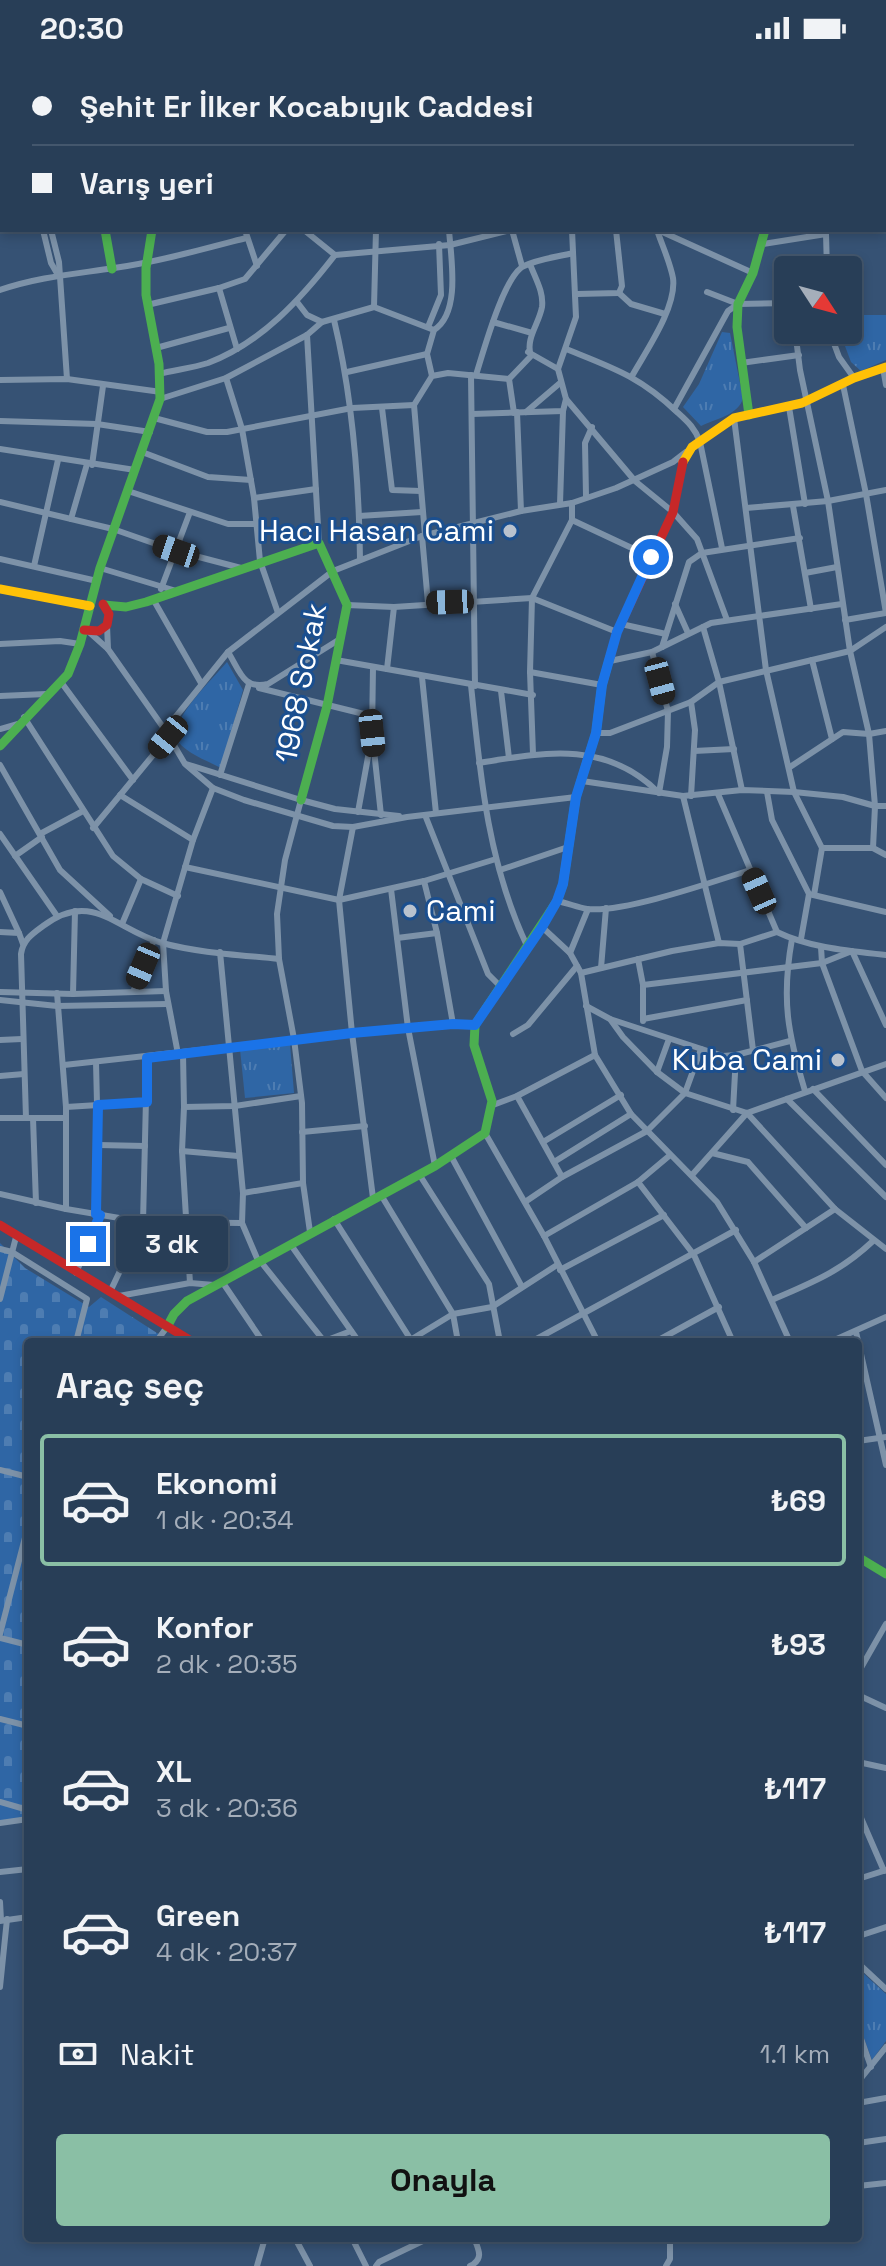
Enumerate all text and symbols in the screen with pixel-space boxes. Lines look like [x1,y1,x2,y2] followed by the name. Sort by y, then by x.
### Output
[40,9,124,48] text: 20:30
[80,87,534,126] text: Şehit Er İlker Kocabıyık Caddesi
[80,164,214,203] text: Varış yeri
[774,256,862,344] north arrow
[774,256,862,344] map controls
[259,511,494,550] place label: Hacı Hasan Cami
[501,522,519,540] marker: Hacı Hasan Cami
[149,532,203,570] car
[633,539,669,575] route start
[426,589,474,615] car
[266,600,335,766] street label: 1968 Sokak
[642,655,678,707] car
[358,708,386,758] car
[144,711,192,763] car
[738,864,780,918] car
[426,891,496,930] place label: Cami
[401,902,419,920] marker: Cami
[123,939,163,993] car
[672,1040,822,1079] place label: Kuba Cami
[829,1051,847,1069] marker: Kuba Cami
[116,1216,228,1272] callout: 3 dk
[70,1226,106,1262] route end
[145,1227,199,1261] text: 3 dk
[56,1363,204,1409] text: Araç seç
[60,1464,132,1536] icon: car
[156,1464,277,1503] text: Ekonomi
[770,1481,826,1520] text: ₺69
[156,1503,293,1537] text: 1 dk · 20:34
[60,1608,132,1680] icon: car
[156,1608,254,1647] text: Konfor
[771,1625,826,1664] text: ₺93
[156,1647,298,1681] text: 2 dk · 20:35
[60,1752,132,1824] icon: car
[156,1752,192,1791] text: XL
[764,1769,826,1808] text: ₺117
[156,1791,298,1825] text: 3 dk · 20:36
[60,1896,132,1968] icon: car
[156,1896,240,1935] text: Green
[764,1913,826,1952] text: ₺117
[156,1935,297,1969] text: 4 dk · 20:37
[56,2032,100,2076] icon: cash
[120,2035,194,2074] text: Nakit
[760,2037,830,2071] text: 1.1 km
[56,2134,830,2226] button: Onayla

